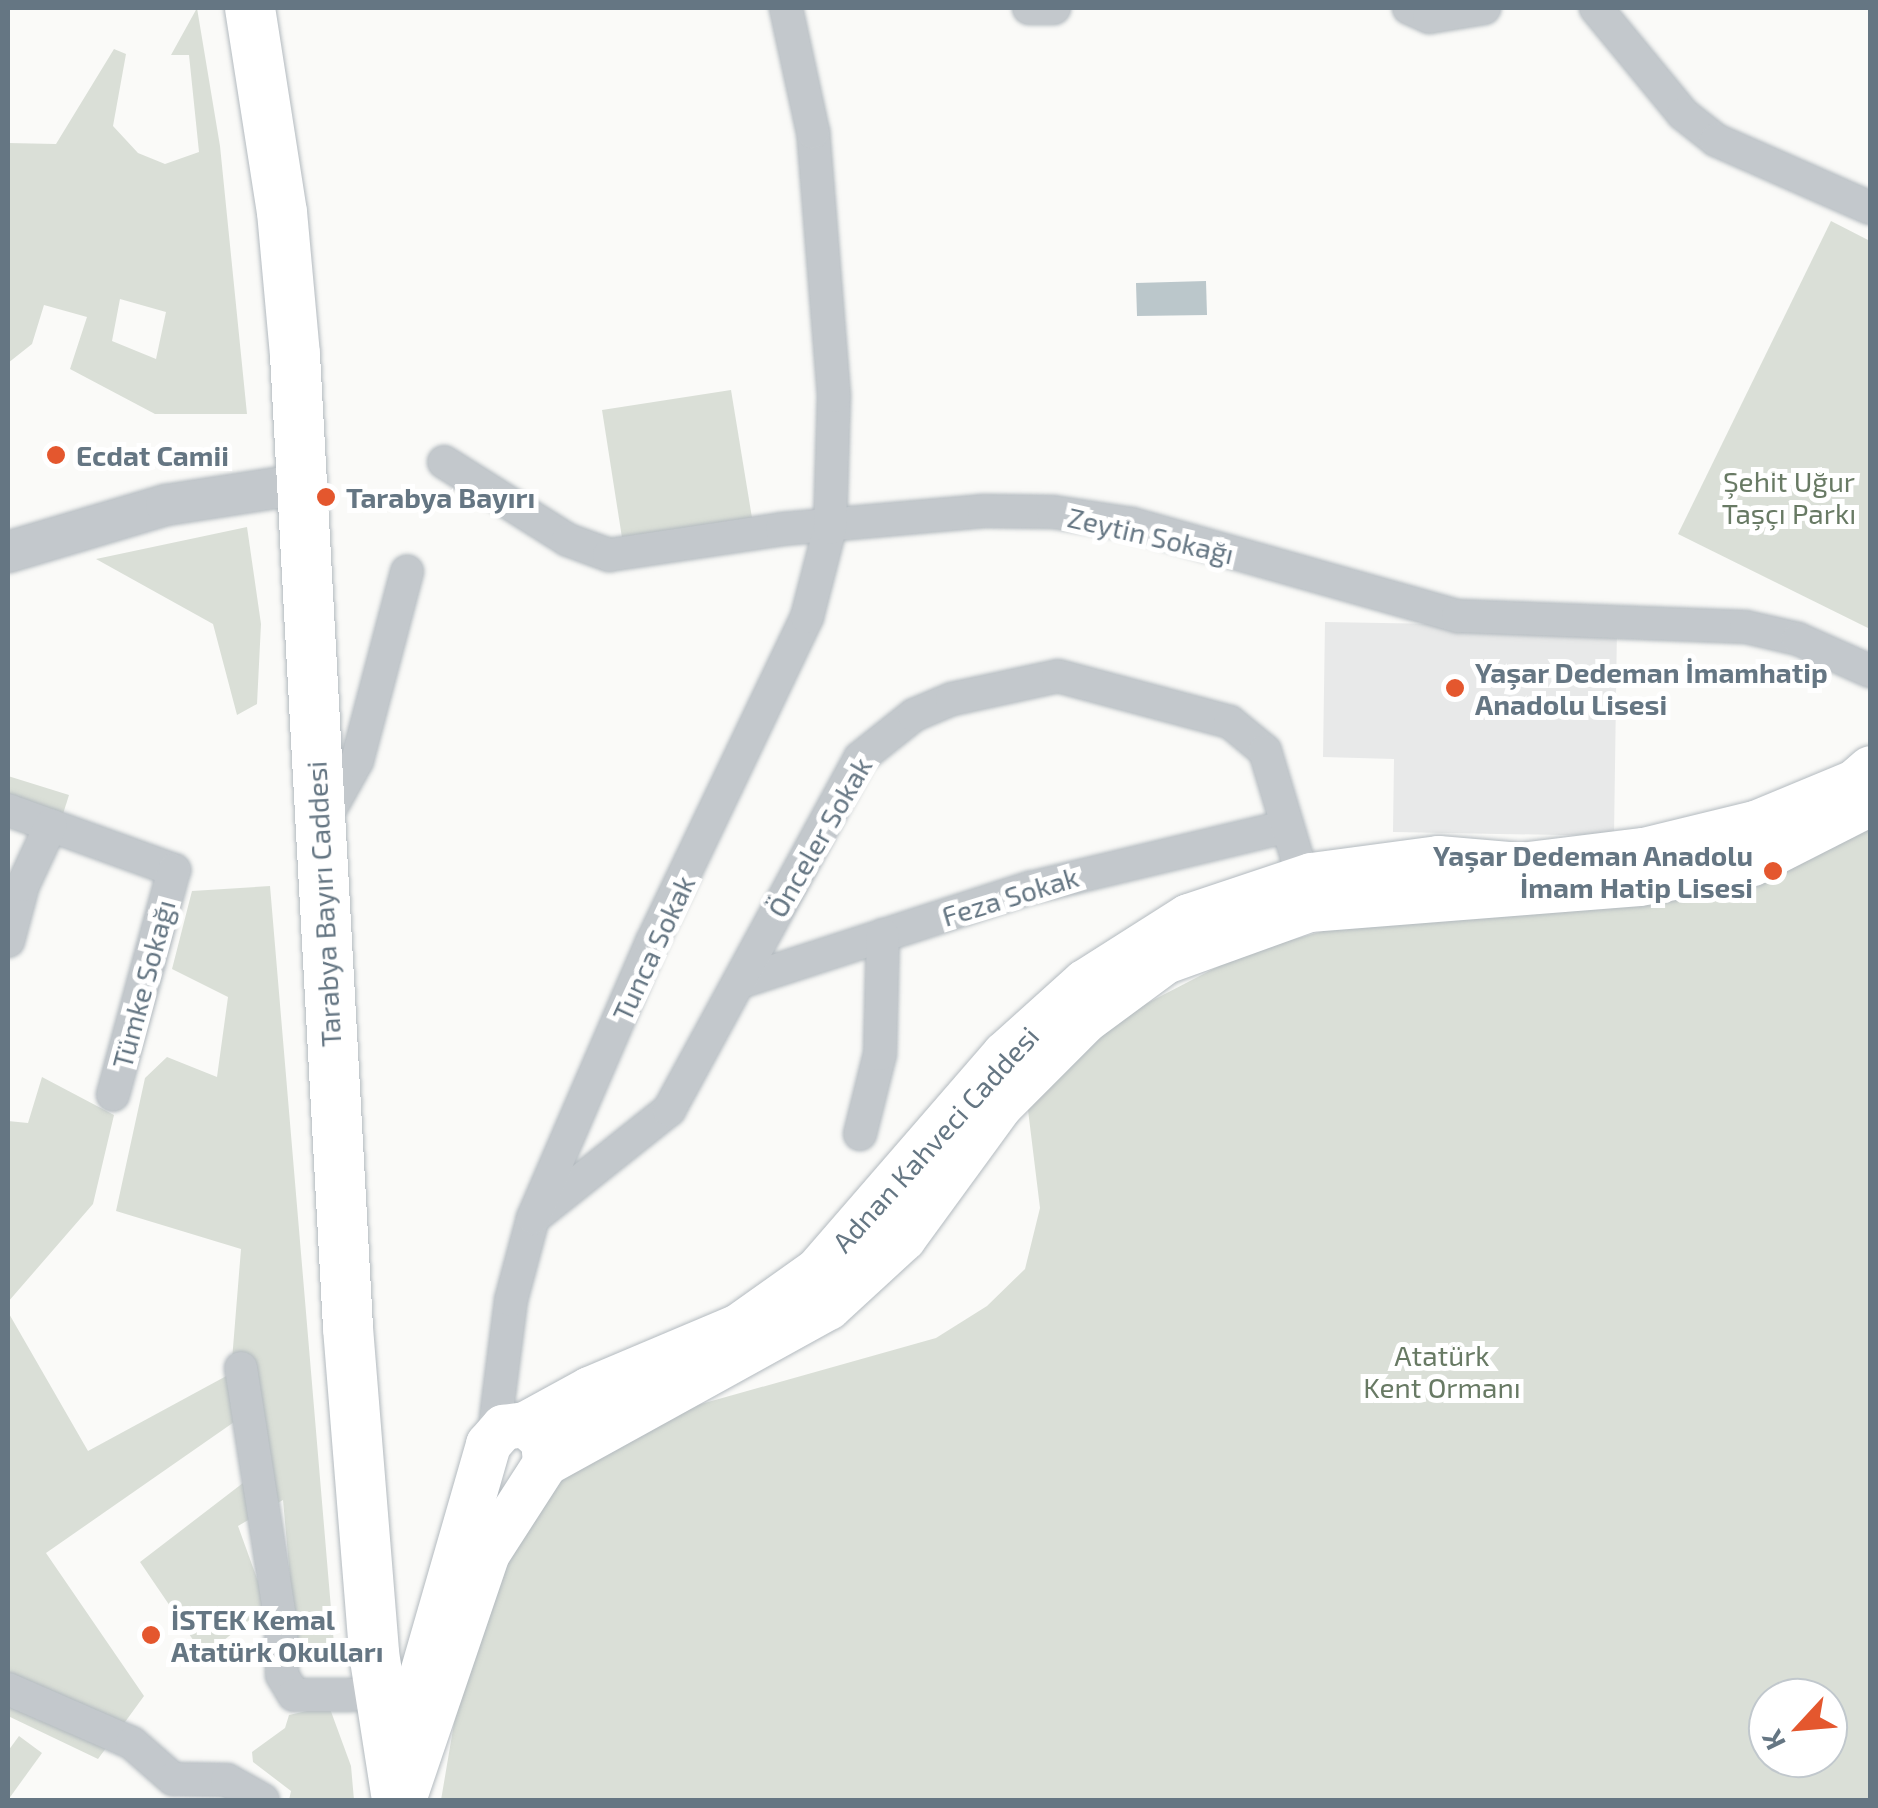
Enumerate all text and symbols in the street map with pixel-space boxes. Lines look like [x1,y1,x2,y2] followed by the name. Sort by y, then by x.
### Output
[76,438,229,472] place label: Ecdat Camii
[45,444,67,466] marker: Ecdat Camii
[1722,464,1856,530] park label: Şehit Uğur Taşçı Parkı
[346,480,535,514] place label: Tarabya Bayırı
[315,486,337,508] marker: Tarabya Bayırı
[1065,500,1237,570] street label: Zeytin Sokağı
[1475,655,1828,721] place label: Yaşar Dedeman İmamhatip Anadolu Lisesi
[1444,677,1466,699] marker: Yaşar Dedeman İmamhatip Anadolu Lisesi
[760,751,878,923] street label: Önceler Sokak
[299,760,347,1048] street label: Tarabya Bayırı Caddesi
[1432,838,1753,904] place label: Yaşar Dedeman Anadolu İmam Hatip Lisesi
[938,859,1082,933] street label: Feza Sokak
[1762,860,1784,882] marker: Yaşar Dedeman Anadolu İmam Hatip Lisesi
[605,870,701,1026] street label: Tunca Sokak
[104,896,182,1072] street label: Tümke Sokağı
[825,1019,1045,1259] street label: Adnan Kahveci Caddesi
[1363,1338,1521,1404] park label: Atatürk Kent Ormanı
[171,1602,384,1668] place label: İSTEK Kemal Atatürk Okulları
[140,1624,162,1646] marker: İSTEK Kemal Atatürk Okulları
[1748,1678,1848,1778] north arrow
[1754,1725,1792,1756] text: K

